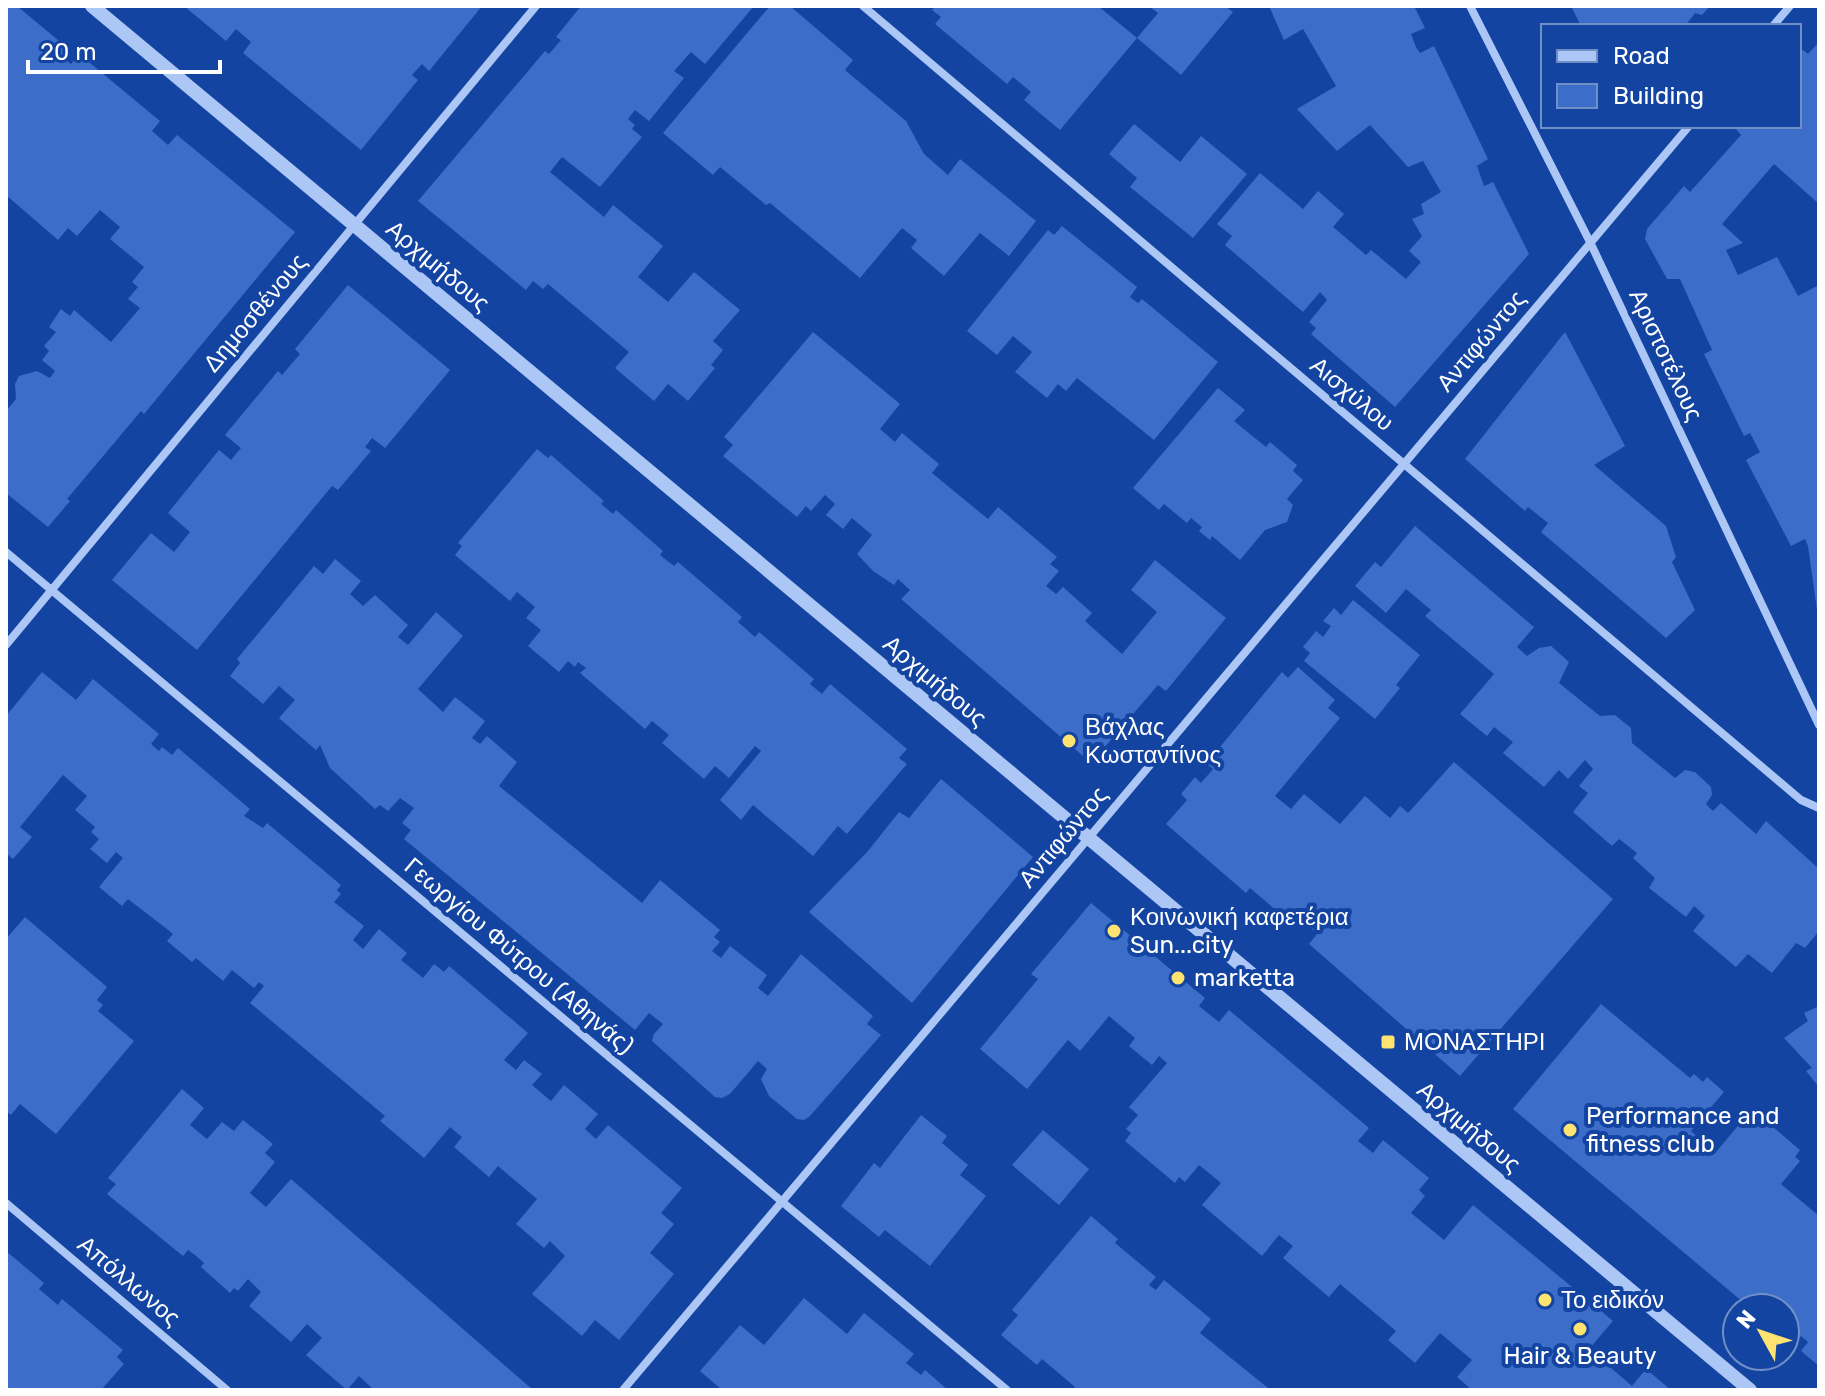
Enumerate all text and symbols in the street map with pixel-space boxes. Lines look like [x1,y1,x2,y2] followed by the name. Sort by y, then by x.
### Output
[28,24,220,74] scale bar
[1541,24,1801,128] legend
[40,38,97,66] text: 20 m
[1613,42,1670,70] text: Road
[1613,82,1704,110] text: Building
[381,215,495,317] street label: Αρχιμήδους
[198,248,312,378] street label: Δημοσθένους
[1431,285,1531,397] street label: Αντιφώντος
[1623,285,1709,425] street label: Αριστοτέλους
[1305,351,1399,437] street label: Αισχύλου
[878,630,992,732] street label: Αρχιμήδους
[1085,713,1221,769] place label: Βάχλας Κωσταντίνος
[1060,732,1078,750] marker: Βάχλας Κωσταντίνος
[1013,781,1113,893] street label: Αντιφώντος
[399,852,639,1060] street label: Γεωργίου Φύτρου (Αθηνάς)
[1130,903,1349,959] place label: Κοινωνική καφετέρια Sun...city
[1105,922,1123,940] marker: Κοινωνική καφετέρια Sun...city
[1194,964,1295,992] place label: marketta
[1169,969,1187,987] marker: marketta
[1404,1028,1546,1056] place label: ΜΟΝΑΣΤΗΡΙ
[1379,1033,1397,1051] marker: ΜΟΝΑΣΤΗΡΙ
[1412,1076,1526,1178] street label: Αρχιμήδους
[1586,1102,1779,1158] place label: Performance and fitness club
[1561,1121,1579,1139] marker: Performance and fitness club
[72,1230,186,1332] street label: Απόλλωνος
[1561,1286,1664,1314] place label: Το ειδικόν
[1536,1291,1554,1309] marker: Το ειδικόν
[1721,1292,1801,1372] north arrow
[1731,1305,1761,1334] text: N
[1571,1320,1589,1338] marker: Hair & Beauty
[1504,1342,1656,1370] place label: Hair & Beauty

